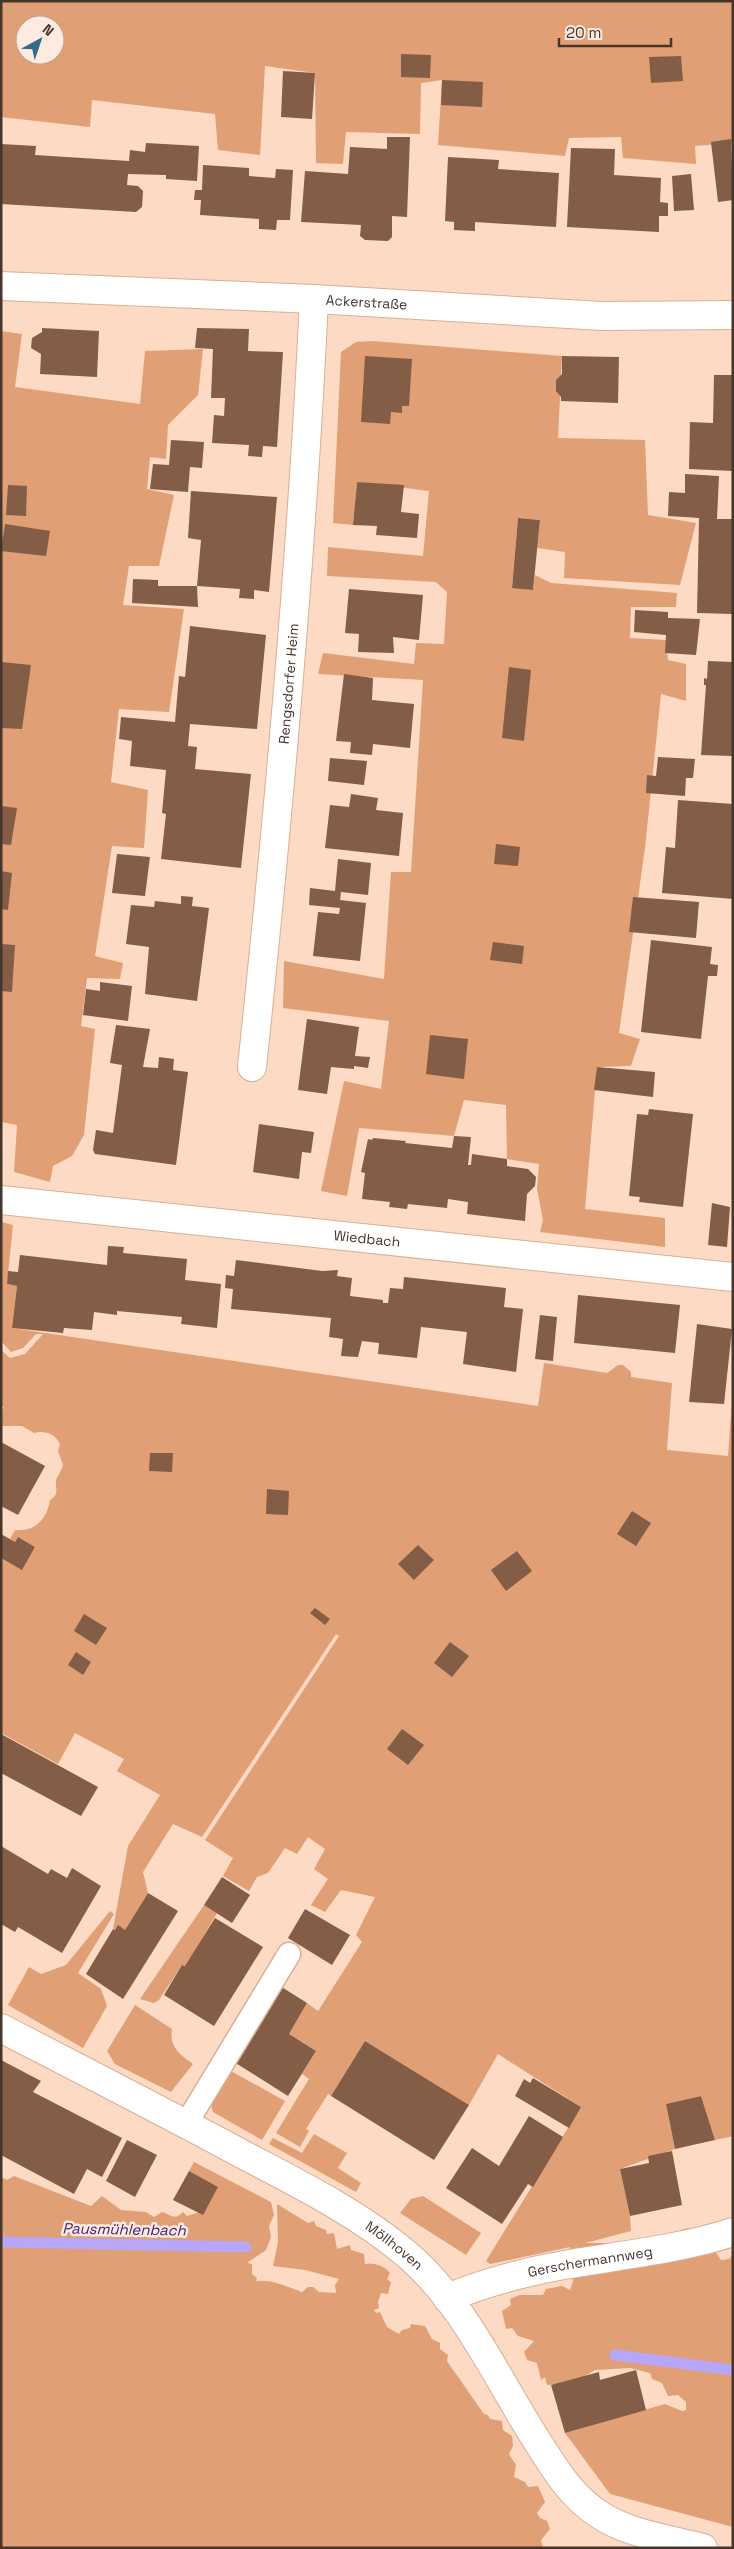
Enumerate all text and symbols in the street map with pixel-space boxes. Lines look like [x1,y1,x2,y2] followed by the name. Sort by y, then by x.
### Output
[15,15,65,65] north arrow
[559,15,672,47] scale bar
[39,20,58,40] text: N
[566,23,601,42] text: 20 m
[325,291,408,313] street label: Ackerstraße
[275,623,302,745] street label: Rengsdorfer Heim
[333,1226,401,1251] street label: Wiedbach
[362,2217,427,2274] street label: Möllhoven
[62,2218,187,2240] water label: Pausmühlenbach
[526,2242,654,2281] street label: Gerschermannweg

